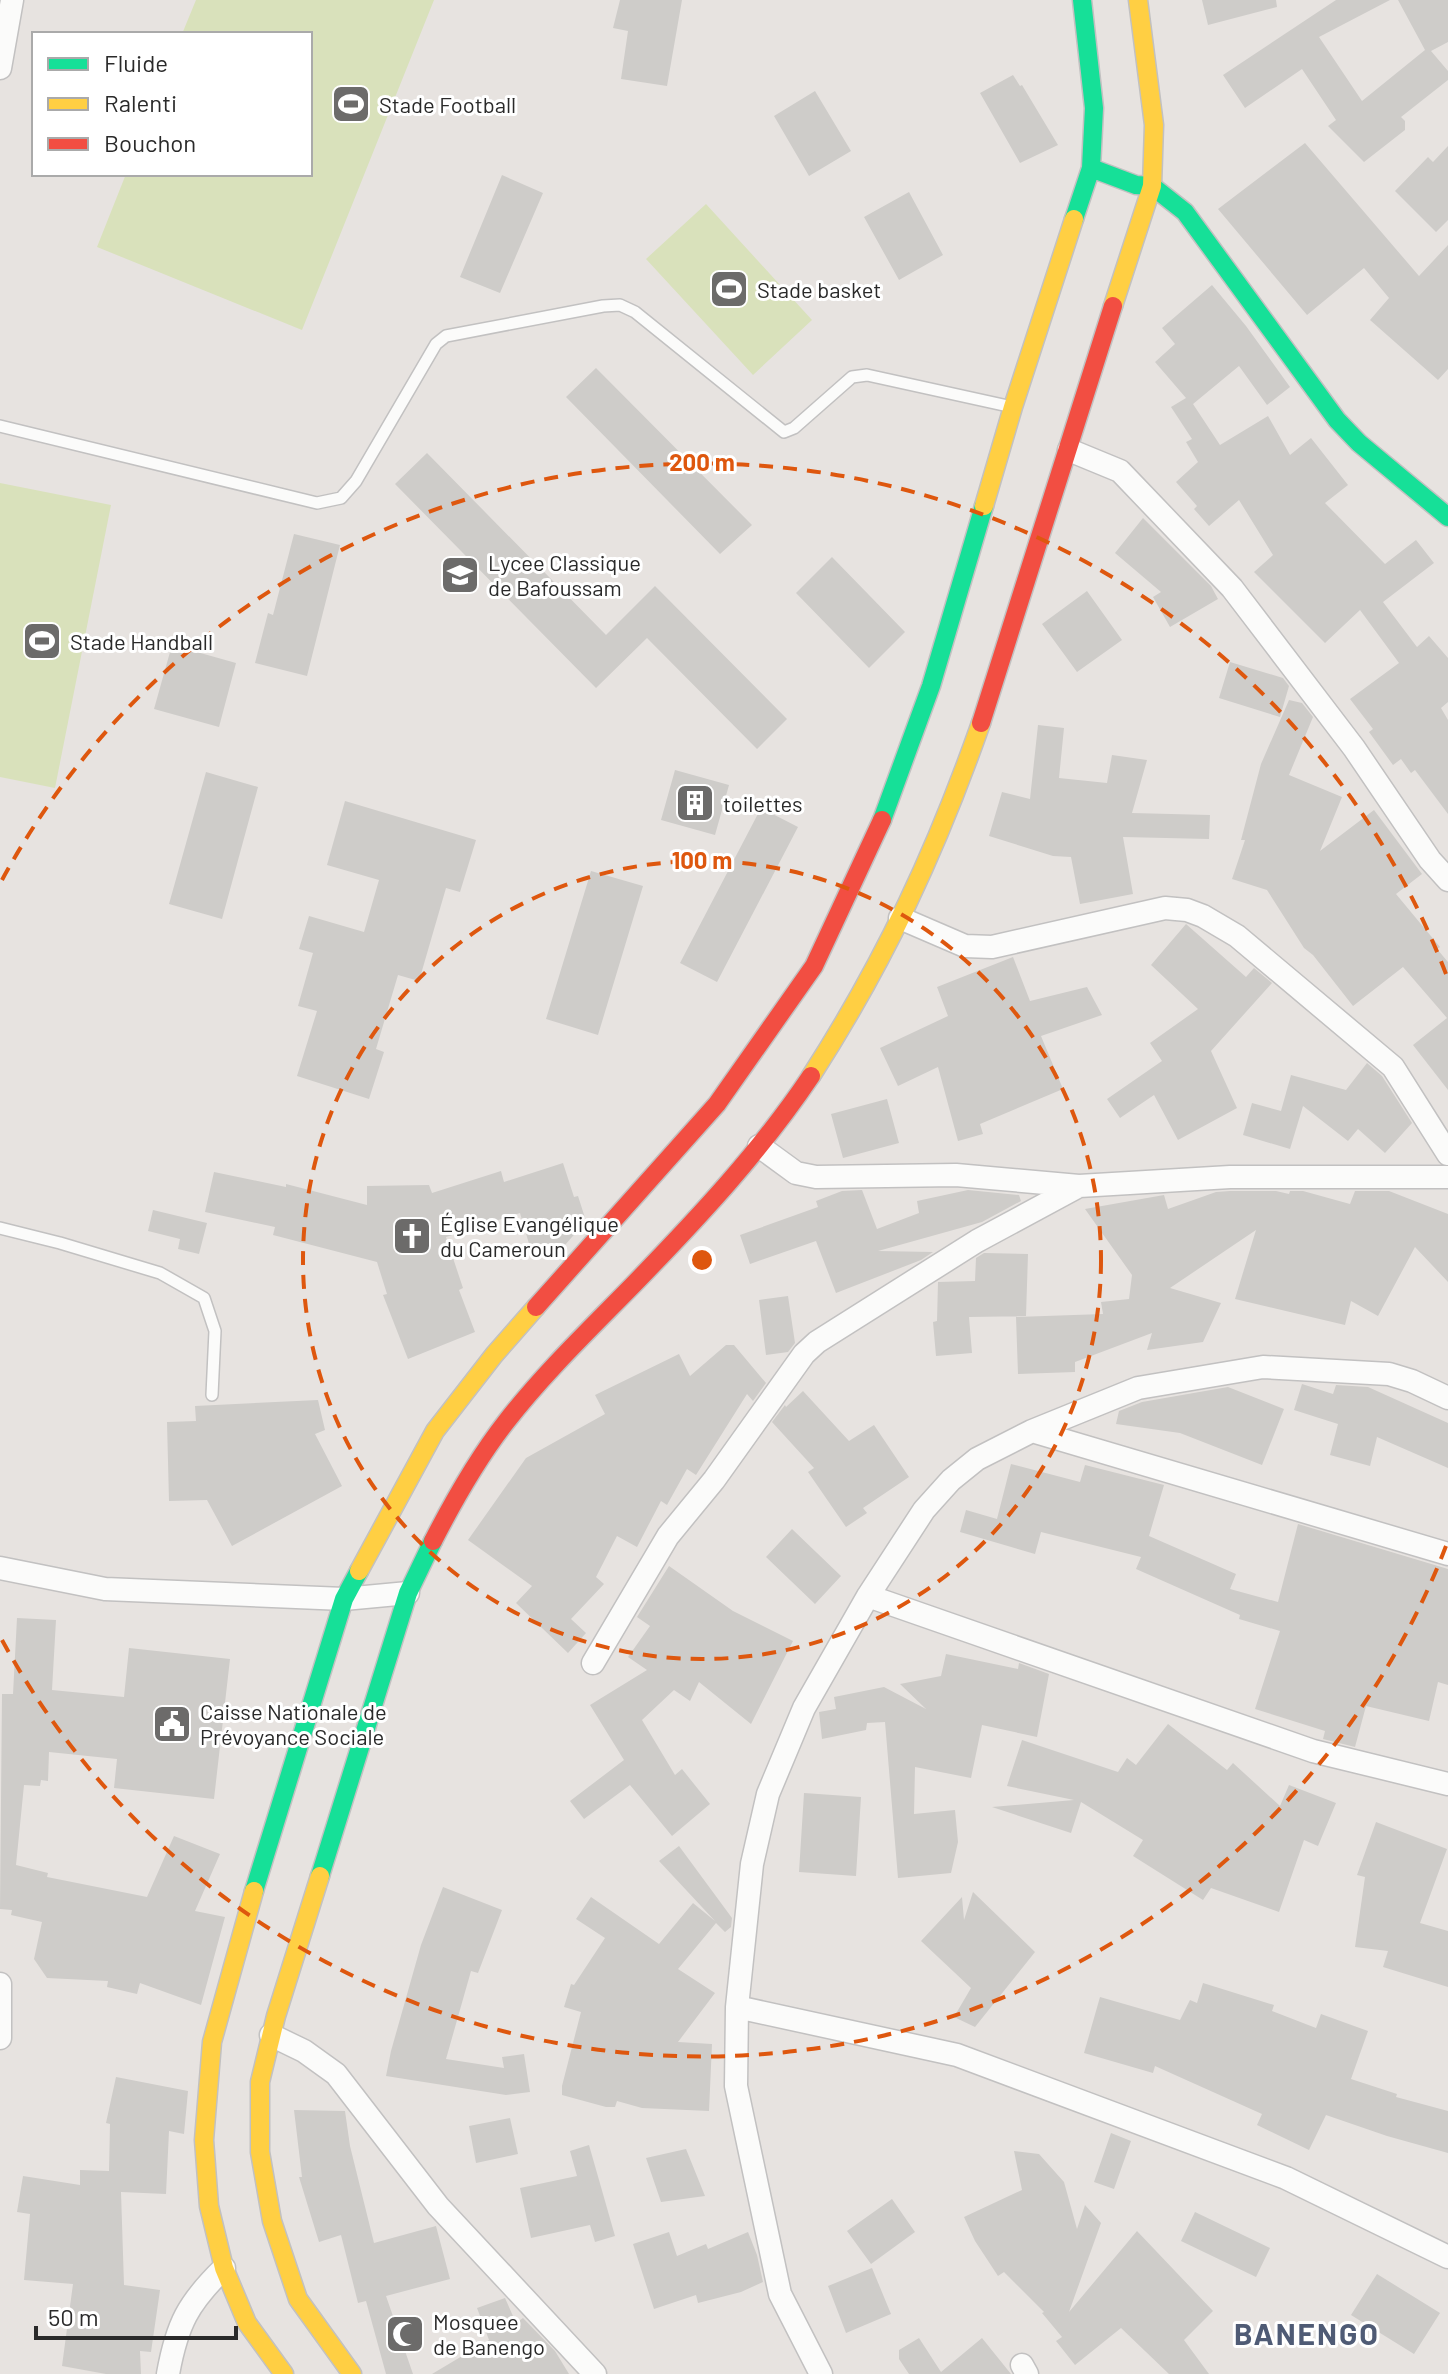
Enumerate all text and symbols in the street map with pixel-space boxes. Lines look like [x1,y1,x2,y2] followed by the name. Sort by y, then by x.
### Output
[32,32,312,176] legend
[104,48,168,77] text: Fluide
[330,83,372,125] sports icon: Stade Football
[104,88,177,117] text: Ralenti
[379,91,516,117] place label: Stade Football
[104,128,196,157] text: Bouchon
[708,268,750,310] sports icon: Stade basket
[757,276,881,302] place label: Stade basket
[669,447,735,476] text: 200 m
[488,549,641,600] place label: Lycee Classique de Bafoussam
[439,554,481,596] school or university icon: Lycee Classique de Bafoussam
[21,620,63,662] sports icon: Stade Handball
[70,628,213,654] place label: Stade Handball
[674,782,716,824] building icon: toilettes
[723,790,803,816] place label: toilettes
[672,845,732,874] text: 100 m
[440,1210,619,1261] place label: Église Evangélique du Cameroun
[391,1215,433,1257] church icon: Église Evangélique du Cameroun
[688,1246,716,1274] centre of rings
[200,1698,387,1749] place label: Caisse Nationale de Prévoyance Sociale
[151,1703,193,1745] public building icon: Caisse Nationale de Prévoyance Sociale
[36,2290,236,2340] scale bar
[48,2302,99,2331] text: 50 m
[433,2308,545,2359] place label: Mosquee de Banengo
[384,2313,426,2355] mosque icon: Mosquee de Banengo
[1234,2315,1380,2351] district label: BANENGO

